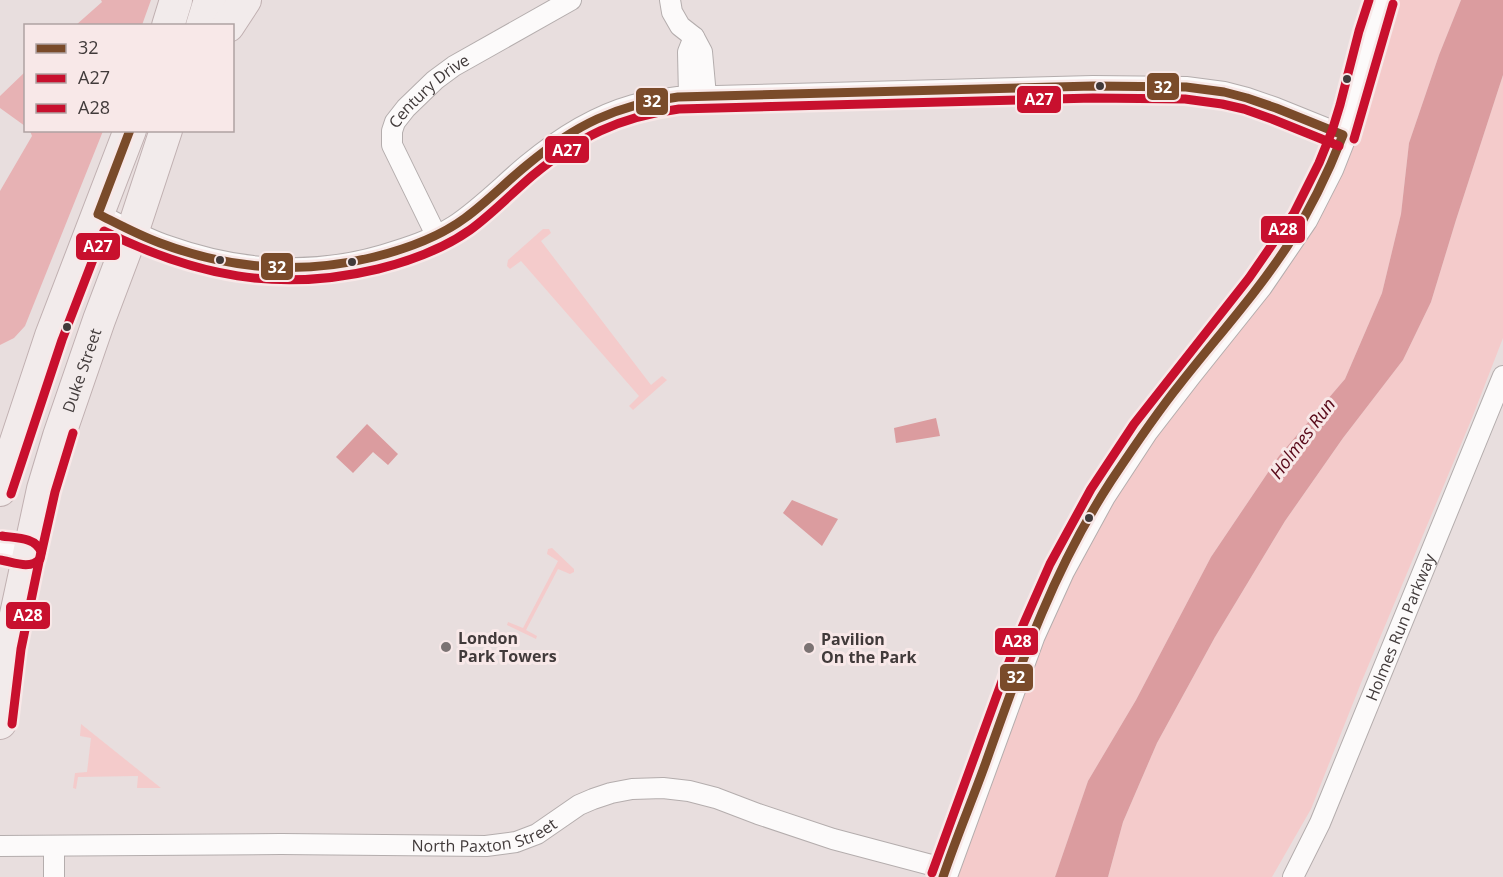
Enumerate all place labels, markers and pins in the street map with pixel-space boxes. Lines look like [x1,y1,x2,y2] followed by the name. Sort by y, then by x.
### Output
[1341,73,1353,85] unlabelled marker
[1094,80,1106,92] unlabelled marker
[214,254,226,266] unlabelled marker
[346,256,358,268] unlabelled marker
[61,321,73,333] unlabelled marker
[1083,512,1095,524] unlabelled marker
[458,627,557,667] place label: London Park Towers
[821,628,916,668] place label: Pavilion On the Park
[439,640,453,654] marker: London Park Towers
[802,641,816,655] marker: Pavilion On the Park

